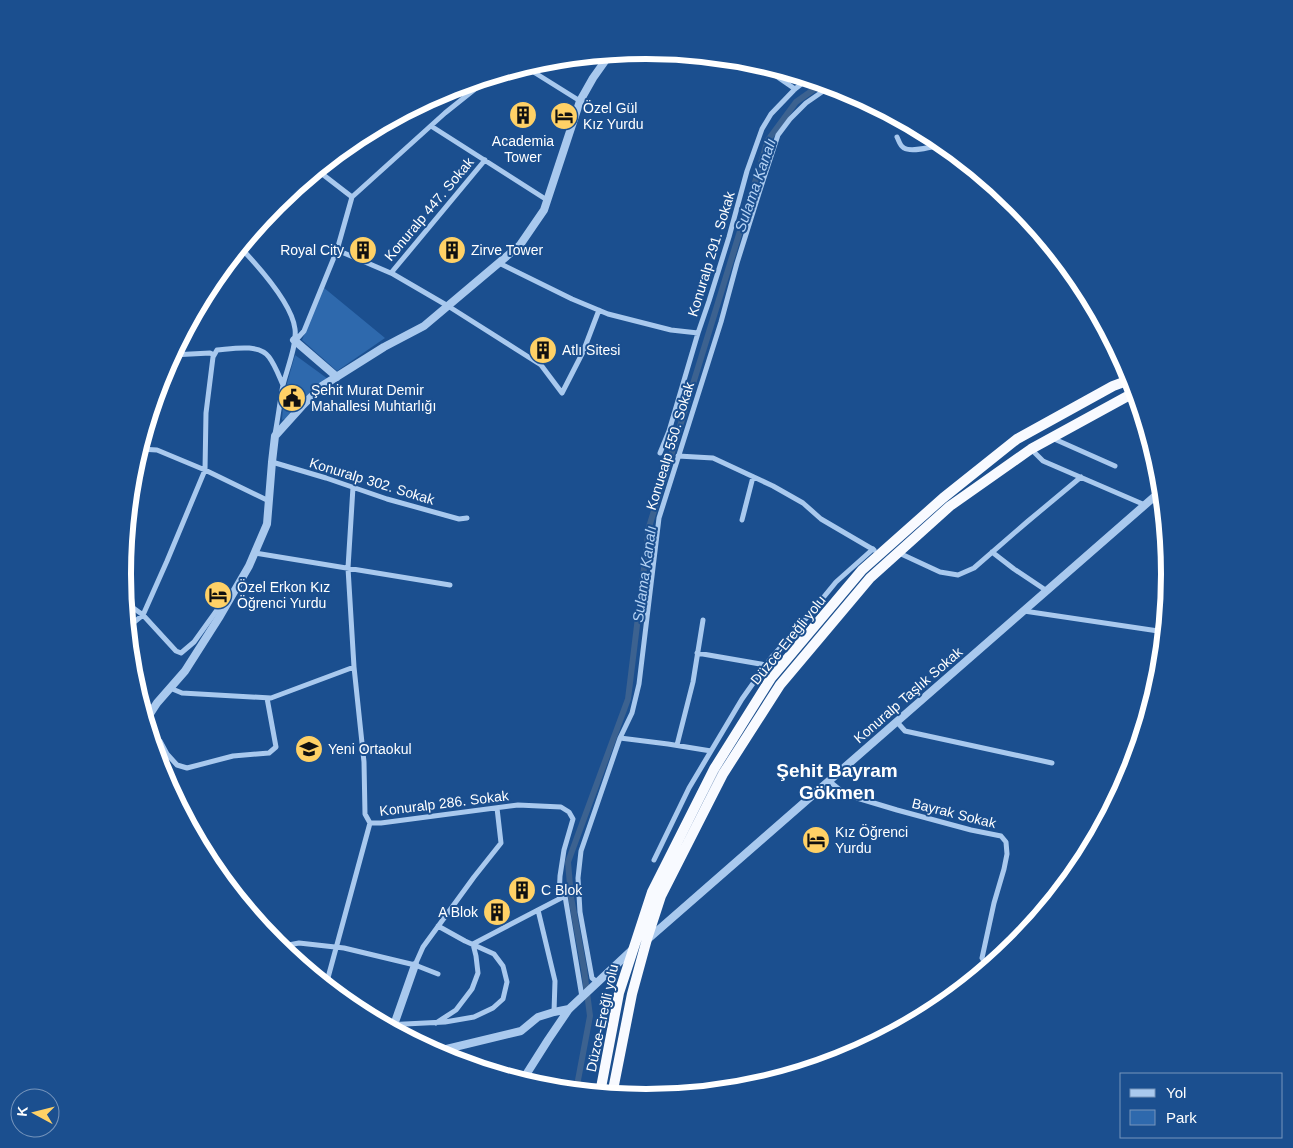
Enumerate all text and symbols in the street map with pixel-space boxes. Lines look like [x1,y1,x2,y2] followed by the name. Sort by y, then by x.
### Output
[583,99,643,132] place label: Özel Gül Kız Yurdu
[508,100,538,130] building icon: Academia Tower
[549,101,579,131] hotel icon: Özel Gül Kız Yurdu
[492,133,554,165] place label: Academia Tower
[731,136,779,234] water label: Sulama Kanalı
[381,153,478,264] street label: Konuralp 447. Sokak
[684,189,738,318] street label: Konuralp 291. Sokak
[348,235,378,265] building icon: Royal City
[437,235,467,265] building icon: Zirve Tower
[280,242,344,258] place label: Royal City
[471,242,543,258] place label: Zirve Tower
[528,335,558,365] building icon: Atlı Sitesi
[562,342,620,358] place label: Atlı Sitesi
[643,379,697,512] street label: Konuealp 550. Sokak
[311,382,436,414] place label: Şehit Murat Demir Mahallesi Muhtarlığı
[277,383,307,413] public building icon: Şehit Murat Demir Mahallesi Muhtarlığı
[308,454,437,508] street label: Konuralp 302. Sokak
[629,525,659,623] water label: Sulama Kanalı
[237,578,330,611] place label: Özel Erkon Kız Öğrenci Yurdu
[203,580,233,610] hotel icon: Özel Erkon Kız Öğrenci Yurdu
[747,592,829,688] street label: Düzce-Ereğli yolu
[851,643,966,746] street label: Konuralp Taşlık Sokak
[294,734,324,764] school or university icon: Yeni Ortaokul
[328,741,412,757] place label: Yeni Ortaokul
[776,760,898,803] district label: Şehit Bayram Gökmen
[379,787,510,819] street label: Konuralp 286. Sokak
[910,795,999,831] street label: Bayrak Sokak
[835,823,908,856] place label: Kız Öğrenci Yurdu
[801,825,831,855] hotel icon: Kız Öğrenci Yurdu
[507,875,537,905] building icon: C Blok
[541,882,583,898] place label: C Blok
[482,897,512,927] building icon: A Blok
[438,904,479,920] place label: A Blok
[583,963,621,1073] street label: Düzce-Ereğli yolu
[1120,1073,1283,1138] legend
[1166,1084,1186,1101] text: Yol
[10,1088,60,1138] north arrow
[14,1105,31,1117] text: K
[1166,1109,1197,1126] text: Park

